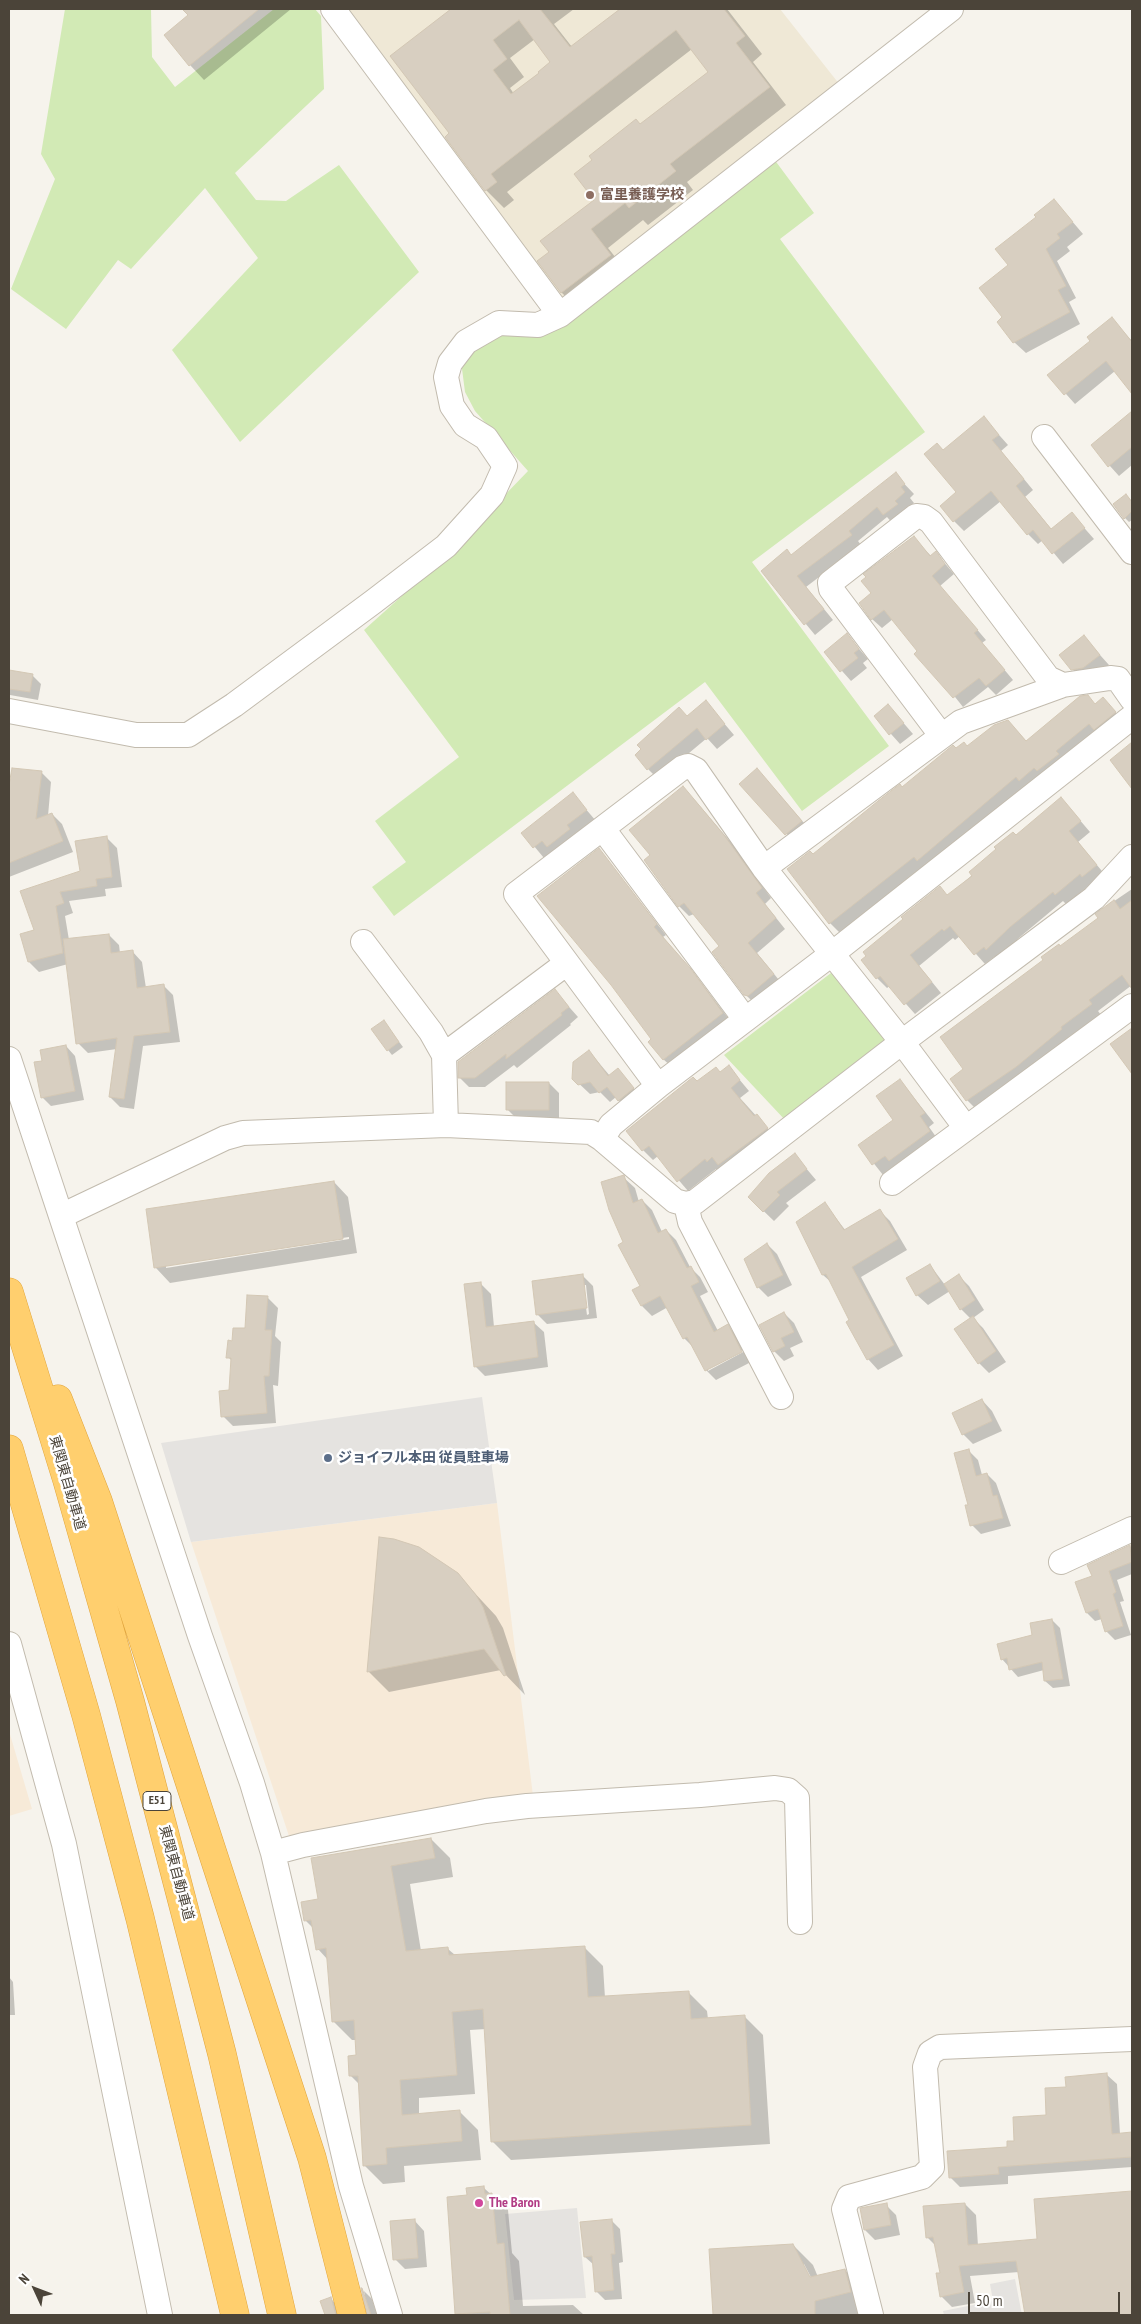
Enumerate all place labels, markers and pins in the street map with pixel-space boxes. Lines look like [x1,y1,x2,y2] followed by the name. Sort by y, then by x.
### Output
[600,187,684,203] place label: 富里養護学校
[584,189,596,201] marker: 富里養護学校
[338,1450,509,1466] place label: ジョイフル本田 従員駐車場
[322,1452,334,1464] marker: ジョイフル本田 従員駐車場
[489,2195,540,2211] place label: The Baron
[473,2197,485,2209] marker: The Baron

